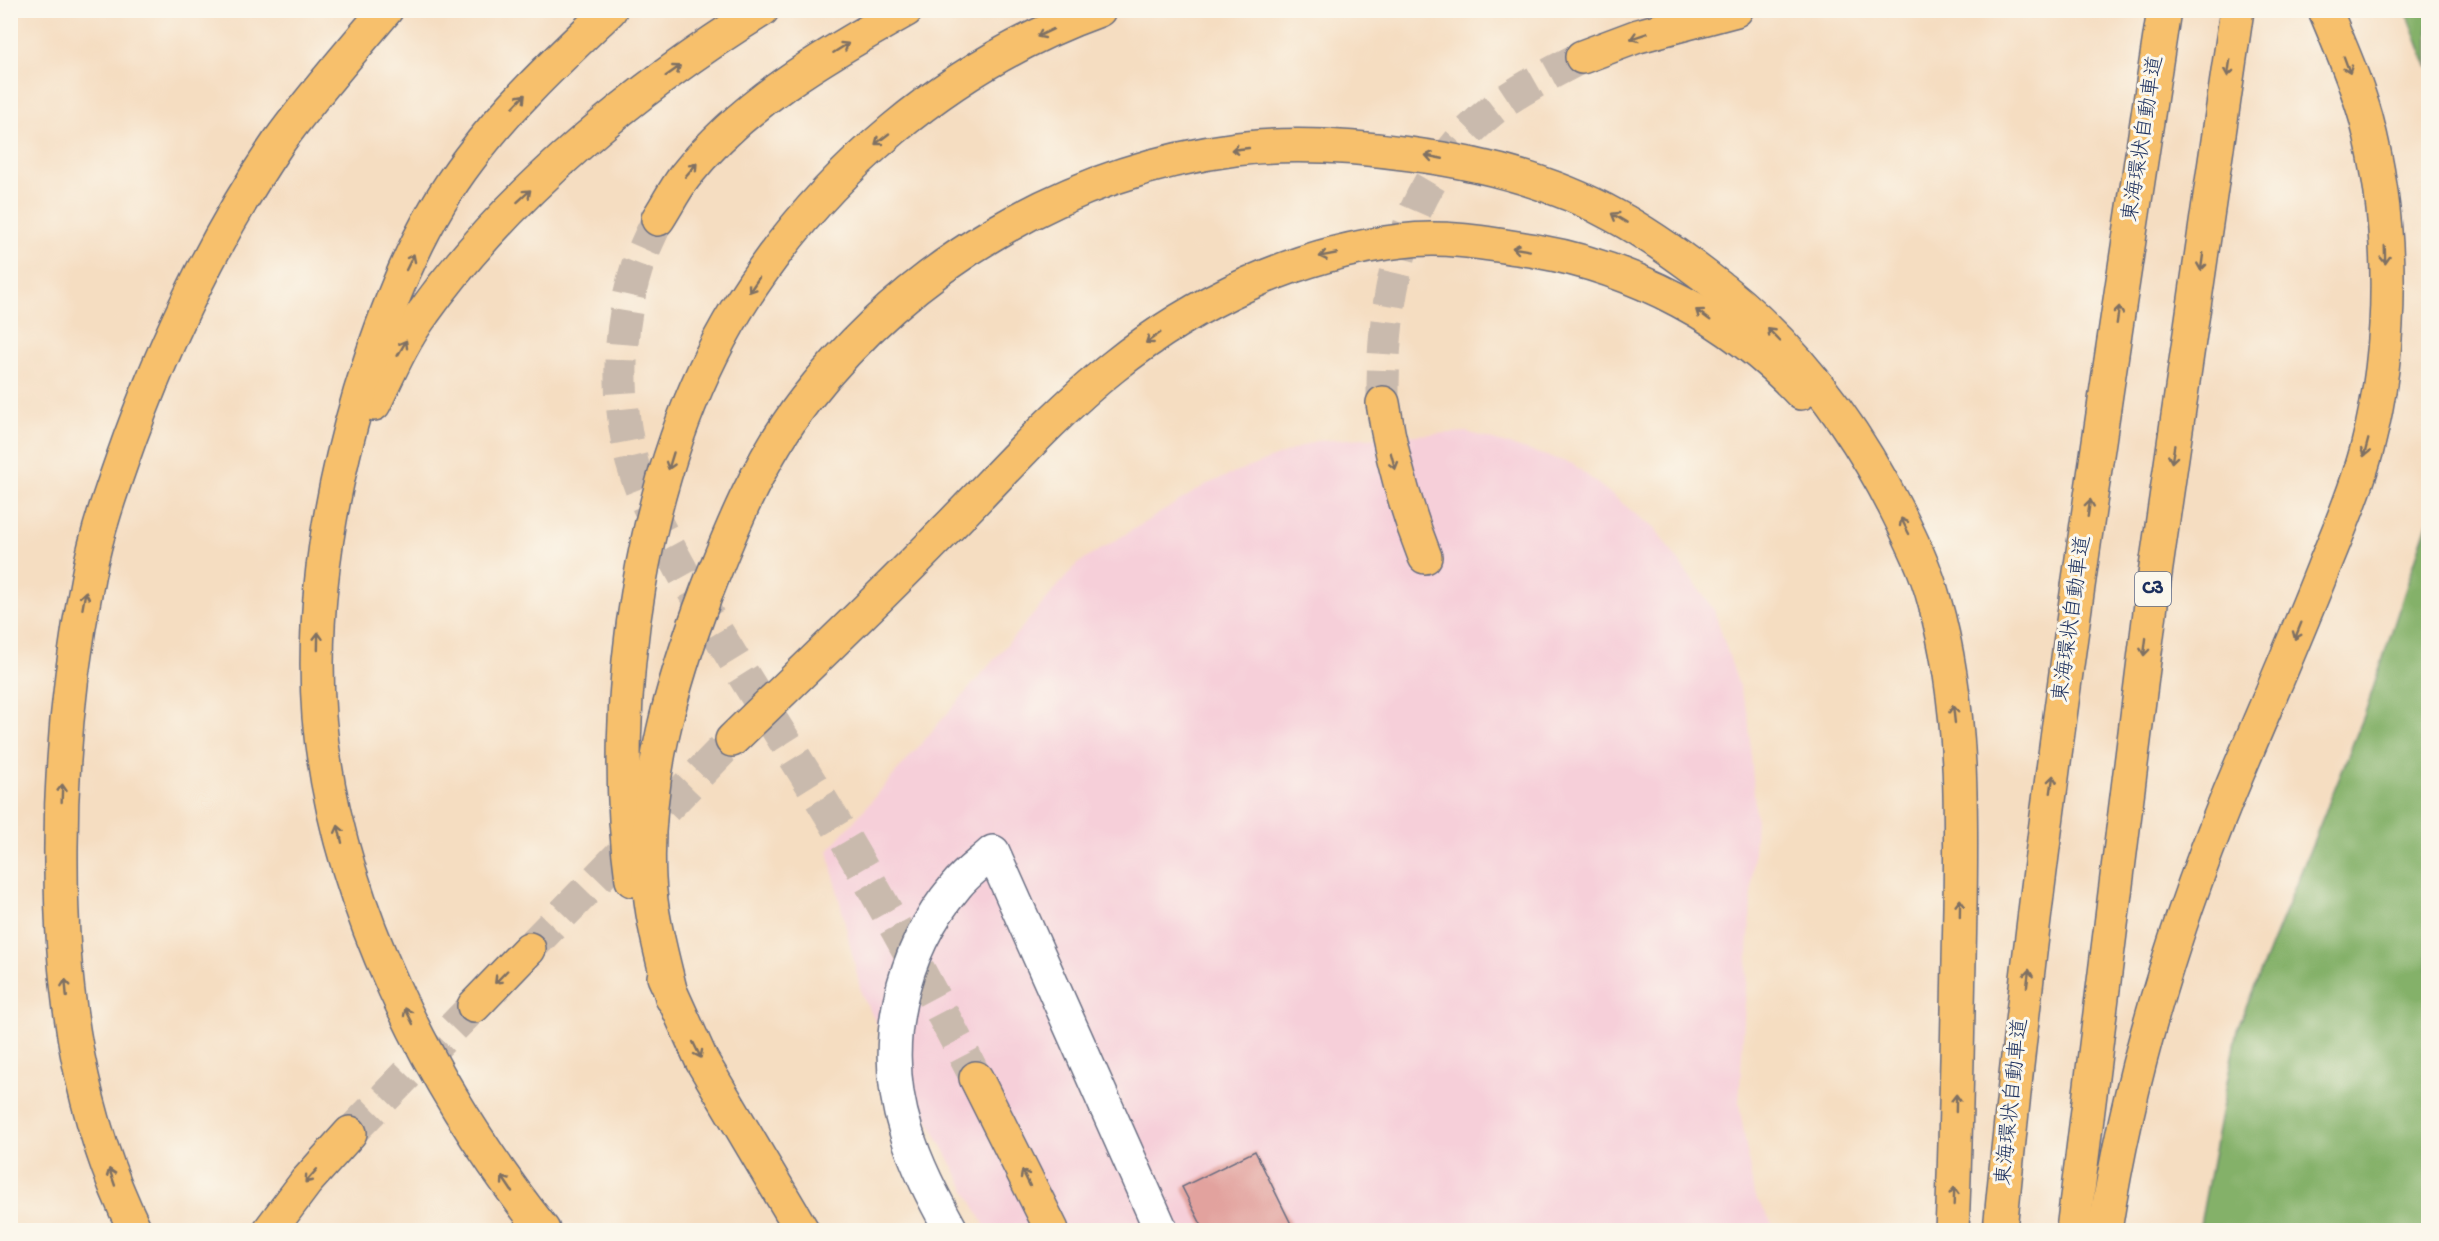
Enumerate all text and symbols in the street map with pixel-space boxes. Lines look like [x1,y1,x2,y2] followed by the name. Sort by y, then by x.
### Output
[1036,28,1054,39] one-way arrow
[1630,31,1649,42] one-way arrow
[832,41,849,53] one-way arrow
[2118,54,2170,224] street label: 東海環状自動車道
[2343,55,2354,74] one-way arrow
[2223,58,2234,78] one-way arrow
[664,65,680,77] one-way arrow
[512,94,526,109] one-way arrow
[874,133,890,146] one-way arrow
[1231,144,1251,155] one-way arrow
[1425,151,1445,162] one-way arrow
[684,162,697,178] one-way arrow
[516,189,531,203] one-way arrow
[1611,212,1628,224] one-way arrow
[1512,243,1532,254] one-way arrow
[2379,244,2390,264] one-way arrow
[1319,250,1339,261] one-way arrow
[2196,251,2207,271] one-way arrow
[405,253,416,271] one-way arrow
[747,276,759,293] one-way arrow
[2112,306,2123,325] one-way arrow
[1696,308,1712,321] one-way arrow
[1767,327,1782,342] one-way arrow
[1146,332,1162,344] one-way arrow
[397,340,409,357] one-way arrow
[2360,438,2372,457] one-way arrow
[2168,444,2179,464] one-way arrow
[665,451,676,470] one-way arrow
[1387,451,1399,470] one-way arrow
[2084,499,2095,518] one-way arrow
[1898,518,1910,536] one-way arrow
[2048,534,2098,704] street label: 東海環状自動車道
[2135,572,2171,606] road number: C3
[79,590,90,610] one-way arrow
[2292,621,2303,640] one-way arrow
[313,631,324,651] one-way arrow
[2140,637,2151,657] one-way arrow
[1948,704,1959,724] one-way arrow
[2046,775,2057,795] one-way arrow
[56,784,68,804] one-way arrow
[333,825,345,844] one-way arrow
[1954,899,1966,919] one-way arrow
[2023,969,2034,988] one-way arrow
[494,970,509,985] one-way arrow
[60,978,71,998] one-way arrow
[403,1007,414,1025] one-way arrow
[1991,1017,2035,1187] street label: 東海環状自動車道
[692,1041,704,1059] one-way arrow
[1950,1094,1962,1114] one-way arrow
[105,1168,116,1187] one-way arrow
[305,1168,318,1184] one-way arrow
[1019,1170,1031,1188] one-way arrow
[501,1176,513,1193] one-way arrow
[1948,1187,1959,1207] one-way arrow

